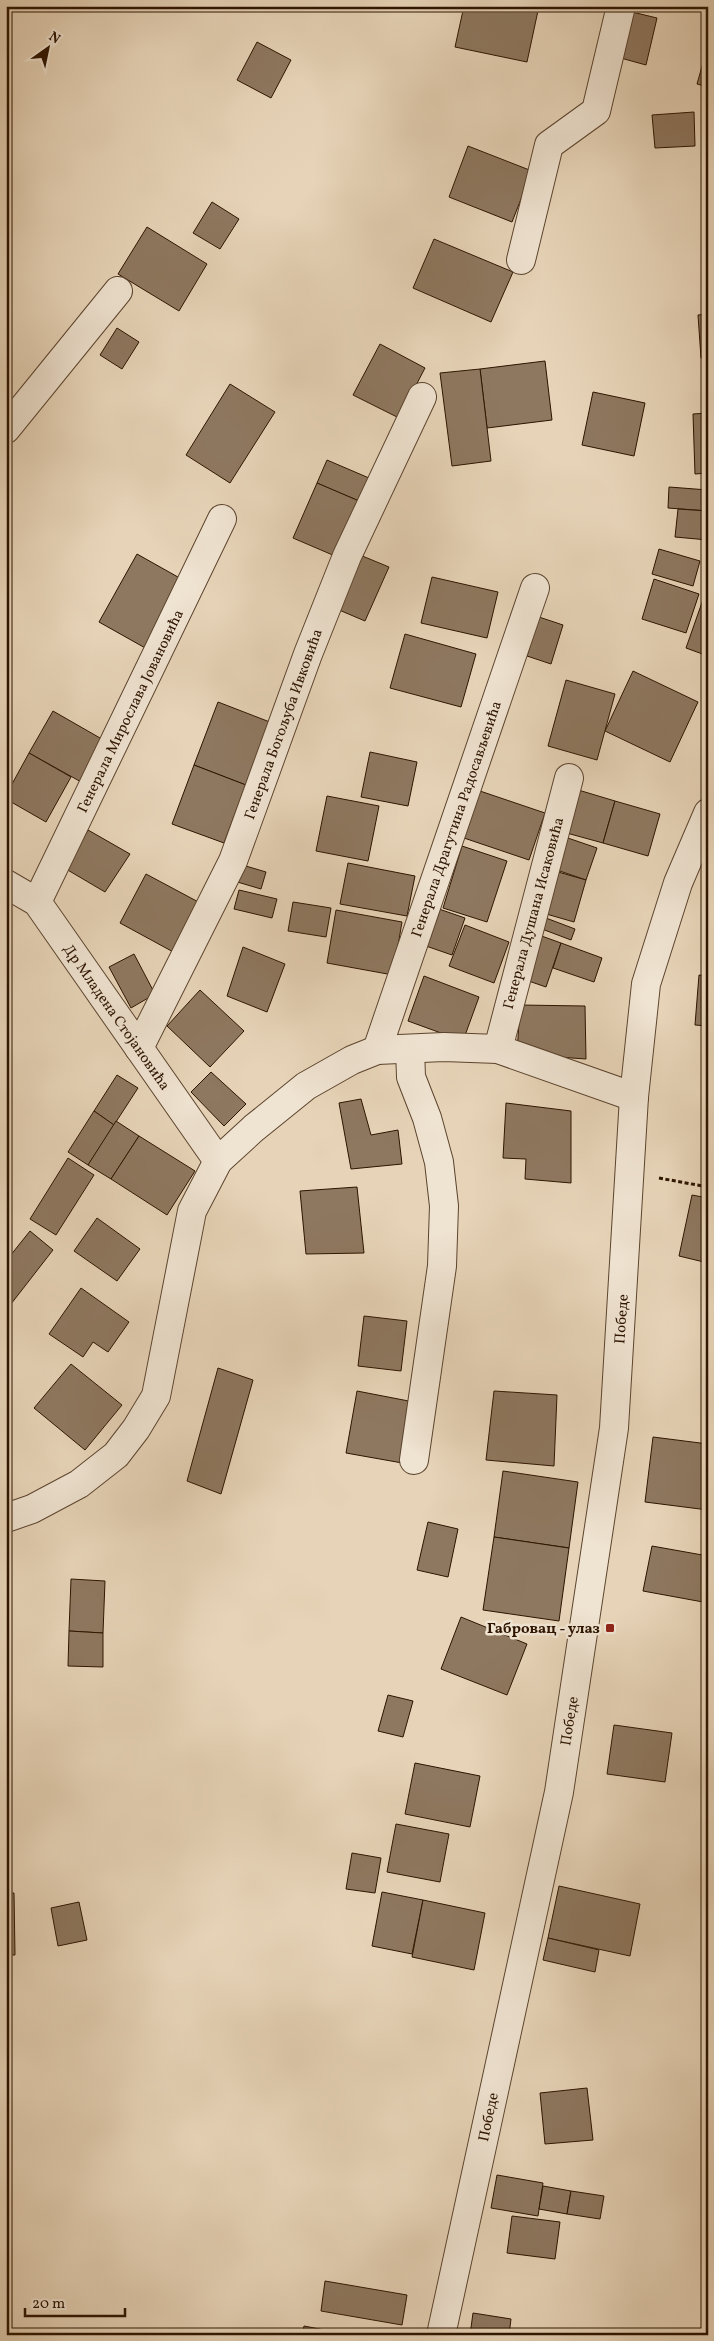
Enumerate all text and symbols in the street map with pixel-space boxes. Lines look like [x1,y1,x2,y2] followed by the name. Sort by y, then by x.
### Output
[22,22,72,72] north arrow
[45,28,64,49] text: N
[73,606,190,817] street label: Генерала Мирослава Јовановића
[240,626,329,823] street label: Генерала Богољуба Ивковића
[407,698,508,940] street label: Генерала Драгутина Радосављевића
[499,815,570,1012] street label: Генерала Душана Исаковића
[57,941,174,1095] street label: Др Младена Стојановића
[610,1294,635,1345] street label: Победе
[487,1619,600,1640] place label: Габровац - улаз
[604,1622,616,1634] marker: Габровац - улаз
[556,1695,585,1747] street label: Победе
[474,2091,505,2144] street label: Победе
[25,2286,125,2318] scale bar
[32,2294,65,2315] text: 20 m

